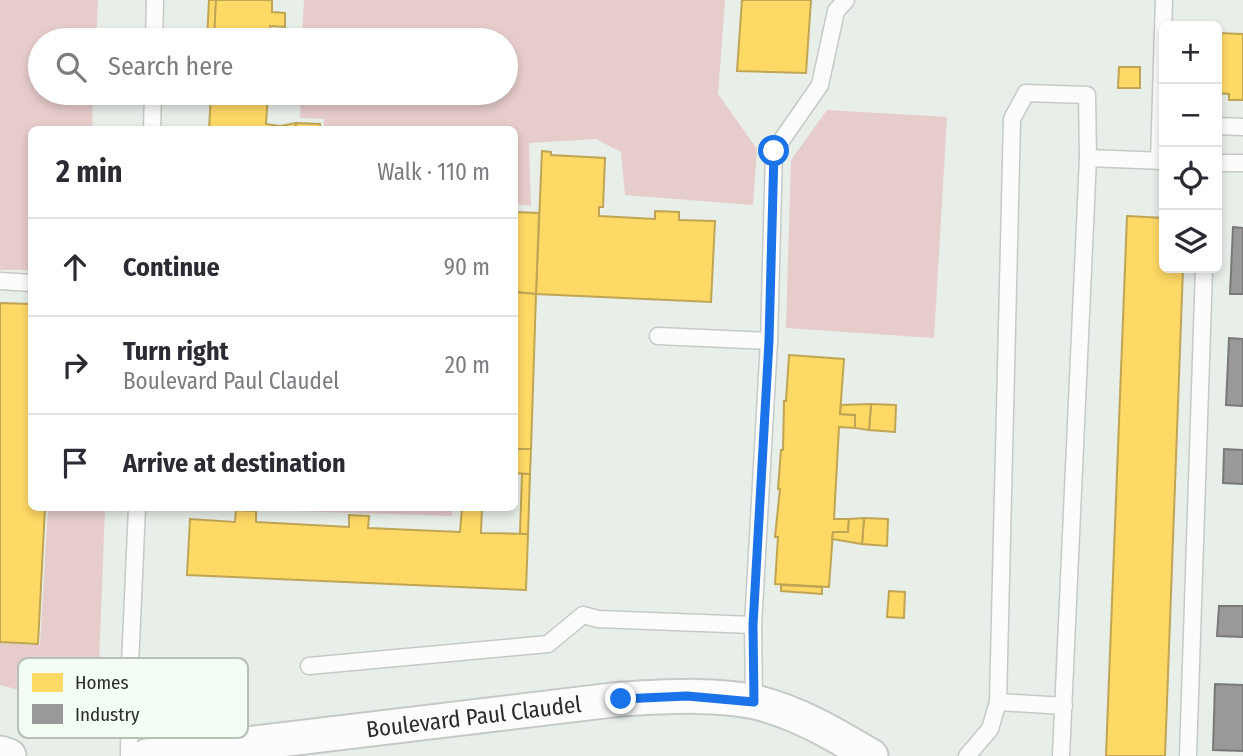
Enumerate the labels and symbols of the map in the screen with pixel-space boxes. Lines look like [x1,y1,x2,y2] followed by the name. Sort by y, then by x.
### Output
[758,135,789,166] route start
[18,658,248,738] legend
[75,671,129,694] text: Homes
[605,683,636,714] route end
[365,690,583,744] street label: Boulevard Paul Claudel
[75,703,140,726] text: Industry

